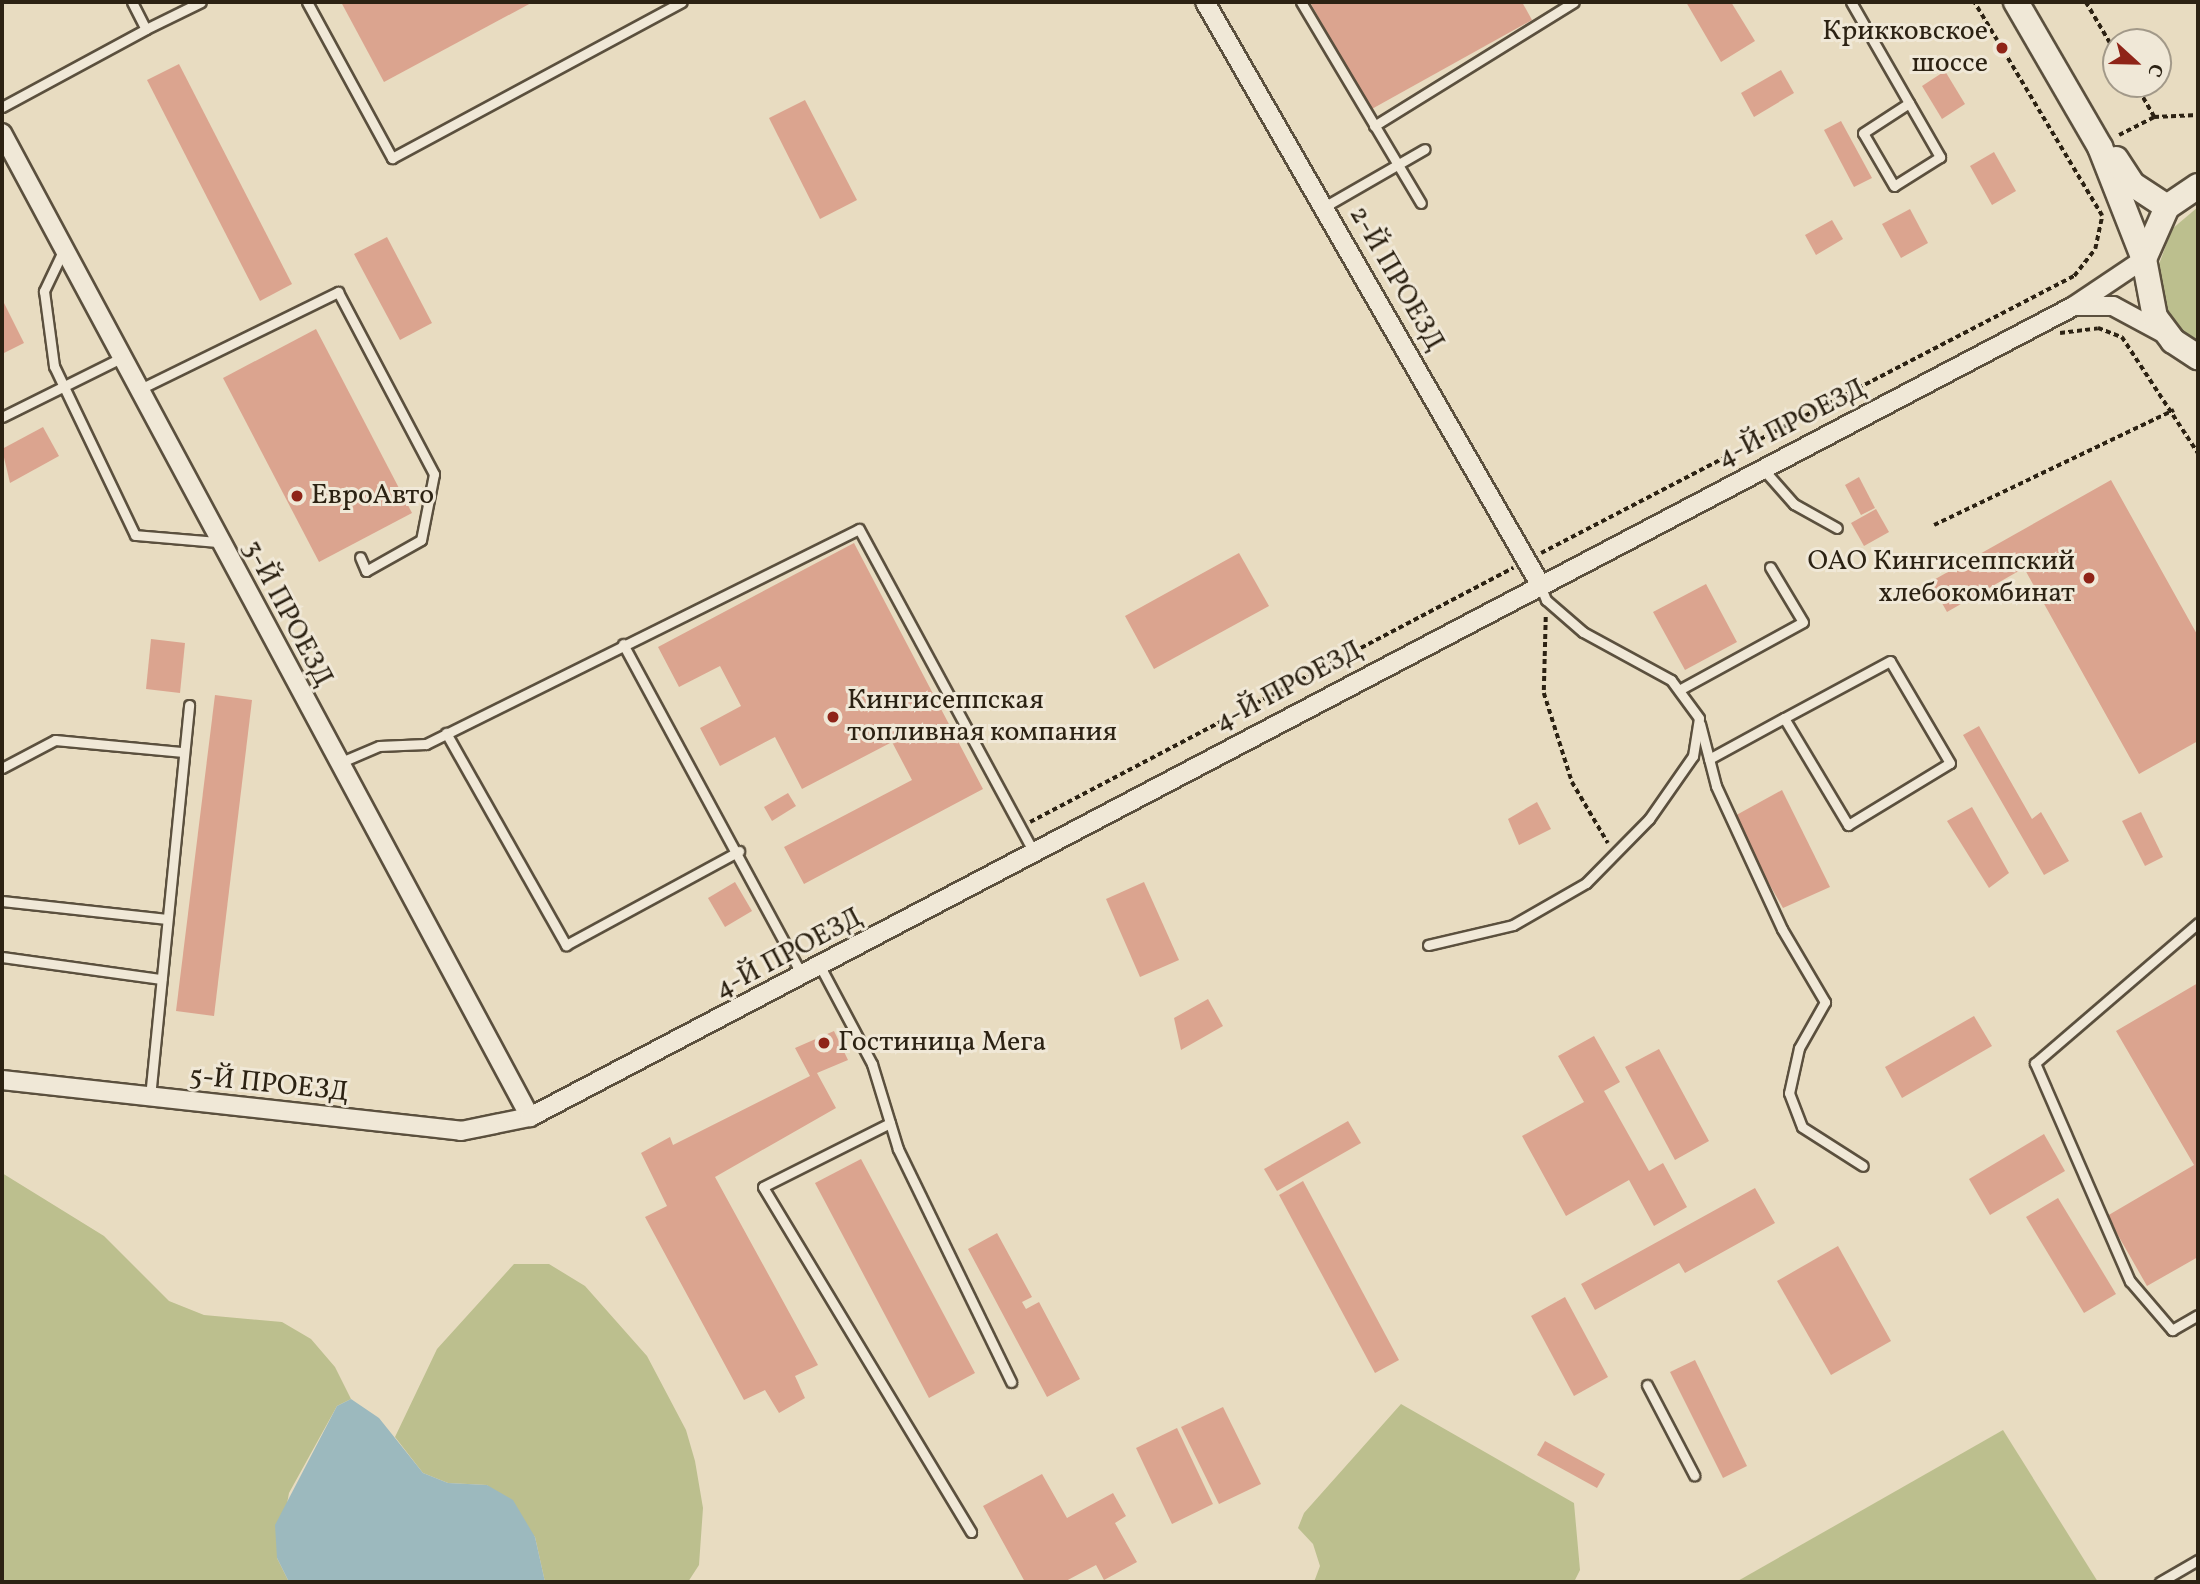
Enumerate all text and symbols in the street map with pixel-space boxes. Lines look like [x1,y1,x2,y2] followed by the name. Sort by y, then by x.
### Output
[1822,15,1988,81] place label: Крикковское шоссе
[2102,28,2172,98] north arrow
[1994,40,2010,56] marker: Крикковское шоссе
[2140,60,2169,81] text: С
[1341,200,1451,358] street label: 2-Й ПРОЕЗД
[1712,372,1872,476] street label: 4-Й ПРОЕЗД
[311,479,434,513] place label: ЕвроАвто
[289,488,305,504] marker: ЕвроАвто
[234,535,340,693] street label: 3-Й ПРОЕЗД
[1808,545,2075,611] place label: ОАО Кингисеппский хлебокомбинат
[2081,570,2097,586] marker: ОАО Кингисеппский хлебокомбинат
[1209,634,1369,740] street label: 4-Й ПРОЕЗД
[847,684,1117,750] place label: Кингисеппская топливная компания
[825,709,841,725] marker: Кингисеппская топливная компания
[709,901,869,1007] street label: 4-Й ПРОЕЗД
[838,1026,1046,1060] place label: Гостиница Мега
[816,1035,832,1051] marker: Гостиница Мега
[187,1060,351,1110] street label: 5-Й ПРОЕЗД

